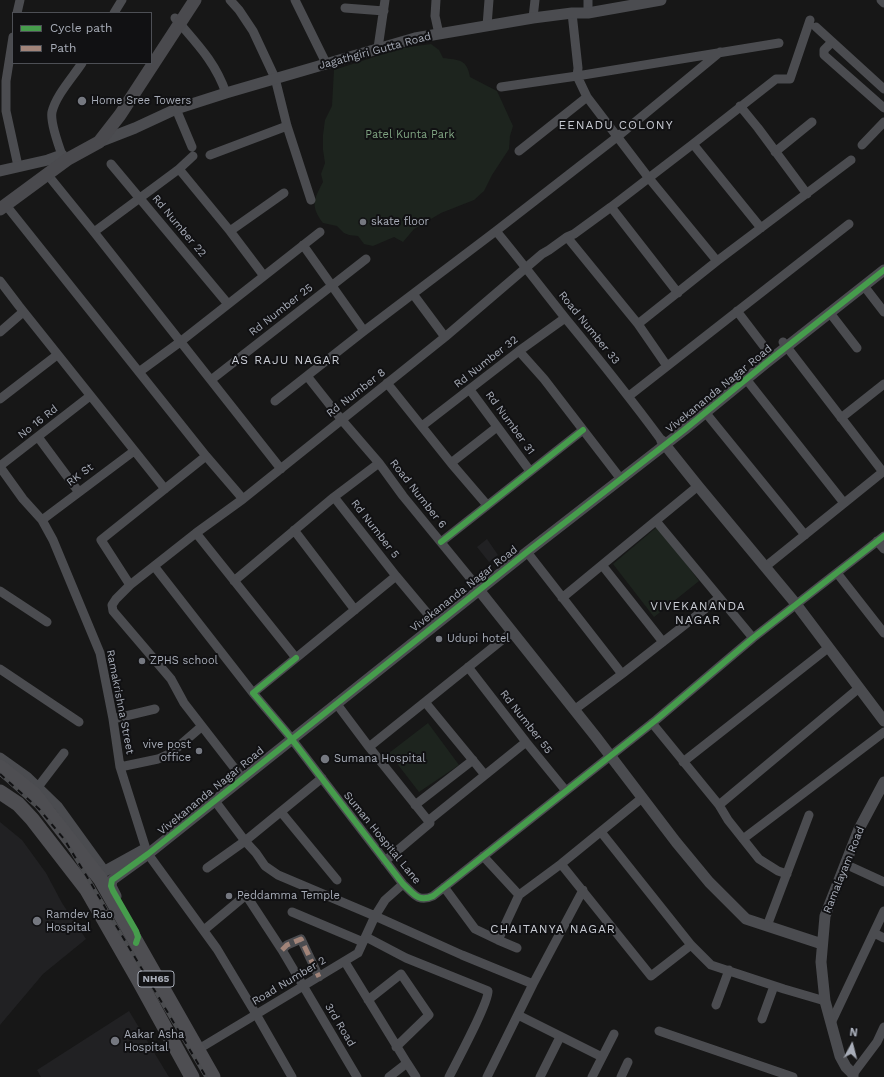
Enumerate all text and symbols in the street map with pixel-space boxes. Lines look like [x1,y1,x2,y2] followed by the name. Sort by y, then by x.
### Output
[12,12,152,64] legend
[50,21,112,35] text: Cycle path
[317,30,433,72] street label: Jagathgiri Gutta Road
[50,41,76,55] text: Path
[91,94,191,108] place label: Home Sree Towers
[76,95,88,107] marker: Home Sree Towers
[558,118,674,132] district label: EENADU COLONY
[365,128,455,142] park label: Patel Kunta Park
[149,192,209,260] street label: Rd Number 22
[371,215,429,229] place label: skate floor
[358,217,368,227] marker: skate floor
[246,281,316,339] street label: Rd Number 25
[555,289,623,367] street label: Road Number 33
[451,333,521,391] street label: Rd Number 32
[663,342,775,436] street label: Vivekananda Nagar Road
[232,353,340,367] district label: AS RAJU NAGAR
[324,366,388,420] street label: Rd Number 8
[483,389,537,457] street label: Rd Number 31
[15,402,61,442] street label: No 16 Rd
[387,457,449,531] street label: Road Number 6
[64,461,96,489] street label: RK St
[348,497,402,561] street label: Rd Number 5
[408,543,520,635] street label: Vivekananda Nagar Road
[650,599,746,627] district label: VIVEKANANDA NAGAR
[447,632,510,646] place label: Udupi hotel
[434,634,444,644] marker: Udupi hotel
[103,649,137,755] street label: Ramakrishna Street
[150,654,218,668] place label: ZPHS school
[137,656,147,666] marker: ZPHS school
[497,687,555,757] street label: Rd Number 55
[143,738,191,764] place label: vive post office
[155,744,267,838] street label: Vivekananda Nagar Road
[194,746,204,756] marker: vive post office
[334,752,426,766] place label: Sumana Hospital
[319,753,331,765] marker: Sumana Hospital
[341,789,423,887] street label: Suman Hospital Lane
[821,825,867,915] street label: Ramalayam Road
[237,889,340,903] place label: Peddamma Temple
[224,891,234,901] marker: Peddamma Temple
[46,908,113,934] place label: Ramdev Rao Hospital
[31,915,43,927] marker: Ramdev Rao Hospital
[490,922,616,936] district label: CHAITANYA NAGAR
[250,954,328,1008] street label: Road Number 2
[138,971,174,987] road number: NH65
[322,1001,358,1049] street label: 3rd Road
[832,1025,872,1065] north arrow
[849,1026,858,1040] text: N
[124,1028,184,1054] place label: Aakar Asha Hospital
[109,1035,121,1047] marker: Aakar Asha Hospital

